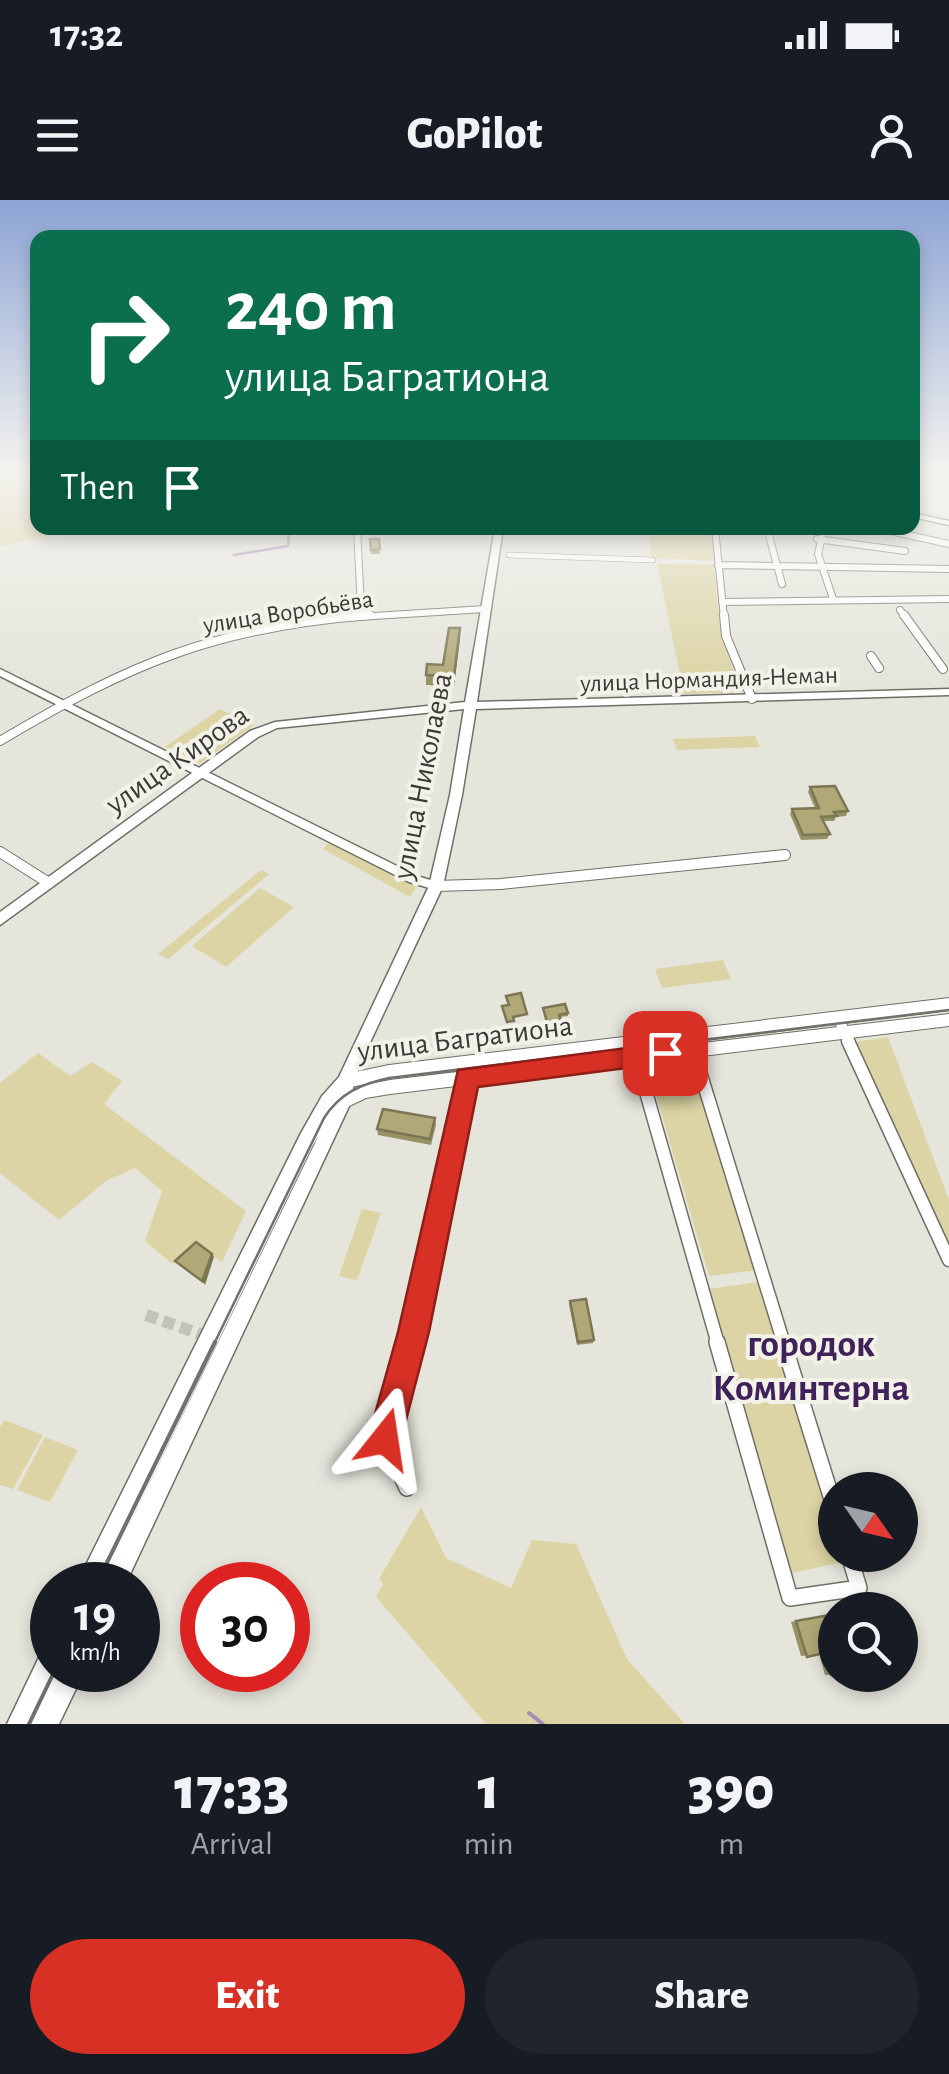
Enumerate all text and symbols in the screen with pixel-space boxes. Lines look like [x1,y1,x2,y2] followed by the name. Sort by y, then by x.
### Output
[50,16,123,54] text: 17:32
[30,108,85,163] icon: menu
[864,108,919,163] icon: person
[407,112,542,157] text: GoPilot
[60,270,190,400] icon: right
[225,273,397,343] text: 240 m
[225,355,550,400] text: улица Багратиона
[155,460,210,515] icon: arrive
[60,469,135,507] text: Then
[200,587,375,638] street label: улица Воробьёва
[579,663,838,697] street label: улица Нормандия-Неман
[388,670,458,883] street label: улица Николаева
[100,700,254,820] street label: улица Кирова
[355,1011,574,1067] street label: улица Багратиона
[623,1011,708,1096] pin
[638,1026,693,1081] icon: arrive
[712,1326,910,1408] district label: городок Коминтерна
[333,1387,437,1491] position arrow
[818,1472,918,1572] north arrow
[818,1472,918,1692] map controls
[180,1562,310,1692] speed limit sign: 30
[74,1590,116,1640] text: 19
[818,1592,918,1692] button: search
[69,1640,121,1665] text: km/h
[174,1760,289,1820] text: 17:33
[478,1760,500,1820] text: 1
[688,1760,775,1820] text: 390
[191,1828,273,1860] text: Arrival
[464,1828,513,1860] text: min
[718,1828,744,1860] text: m
[30,1939,465,2054] button: Exit
[485,1939,919,2054] button: Share

